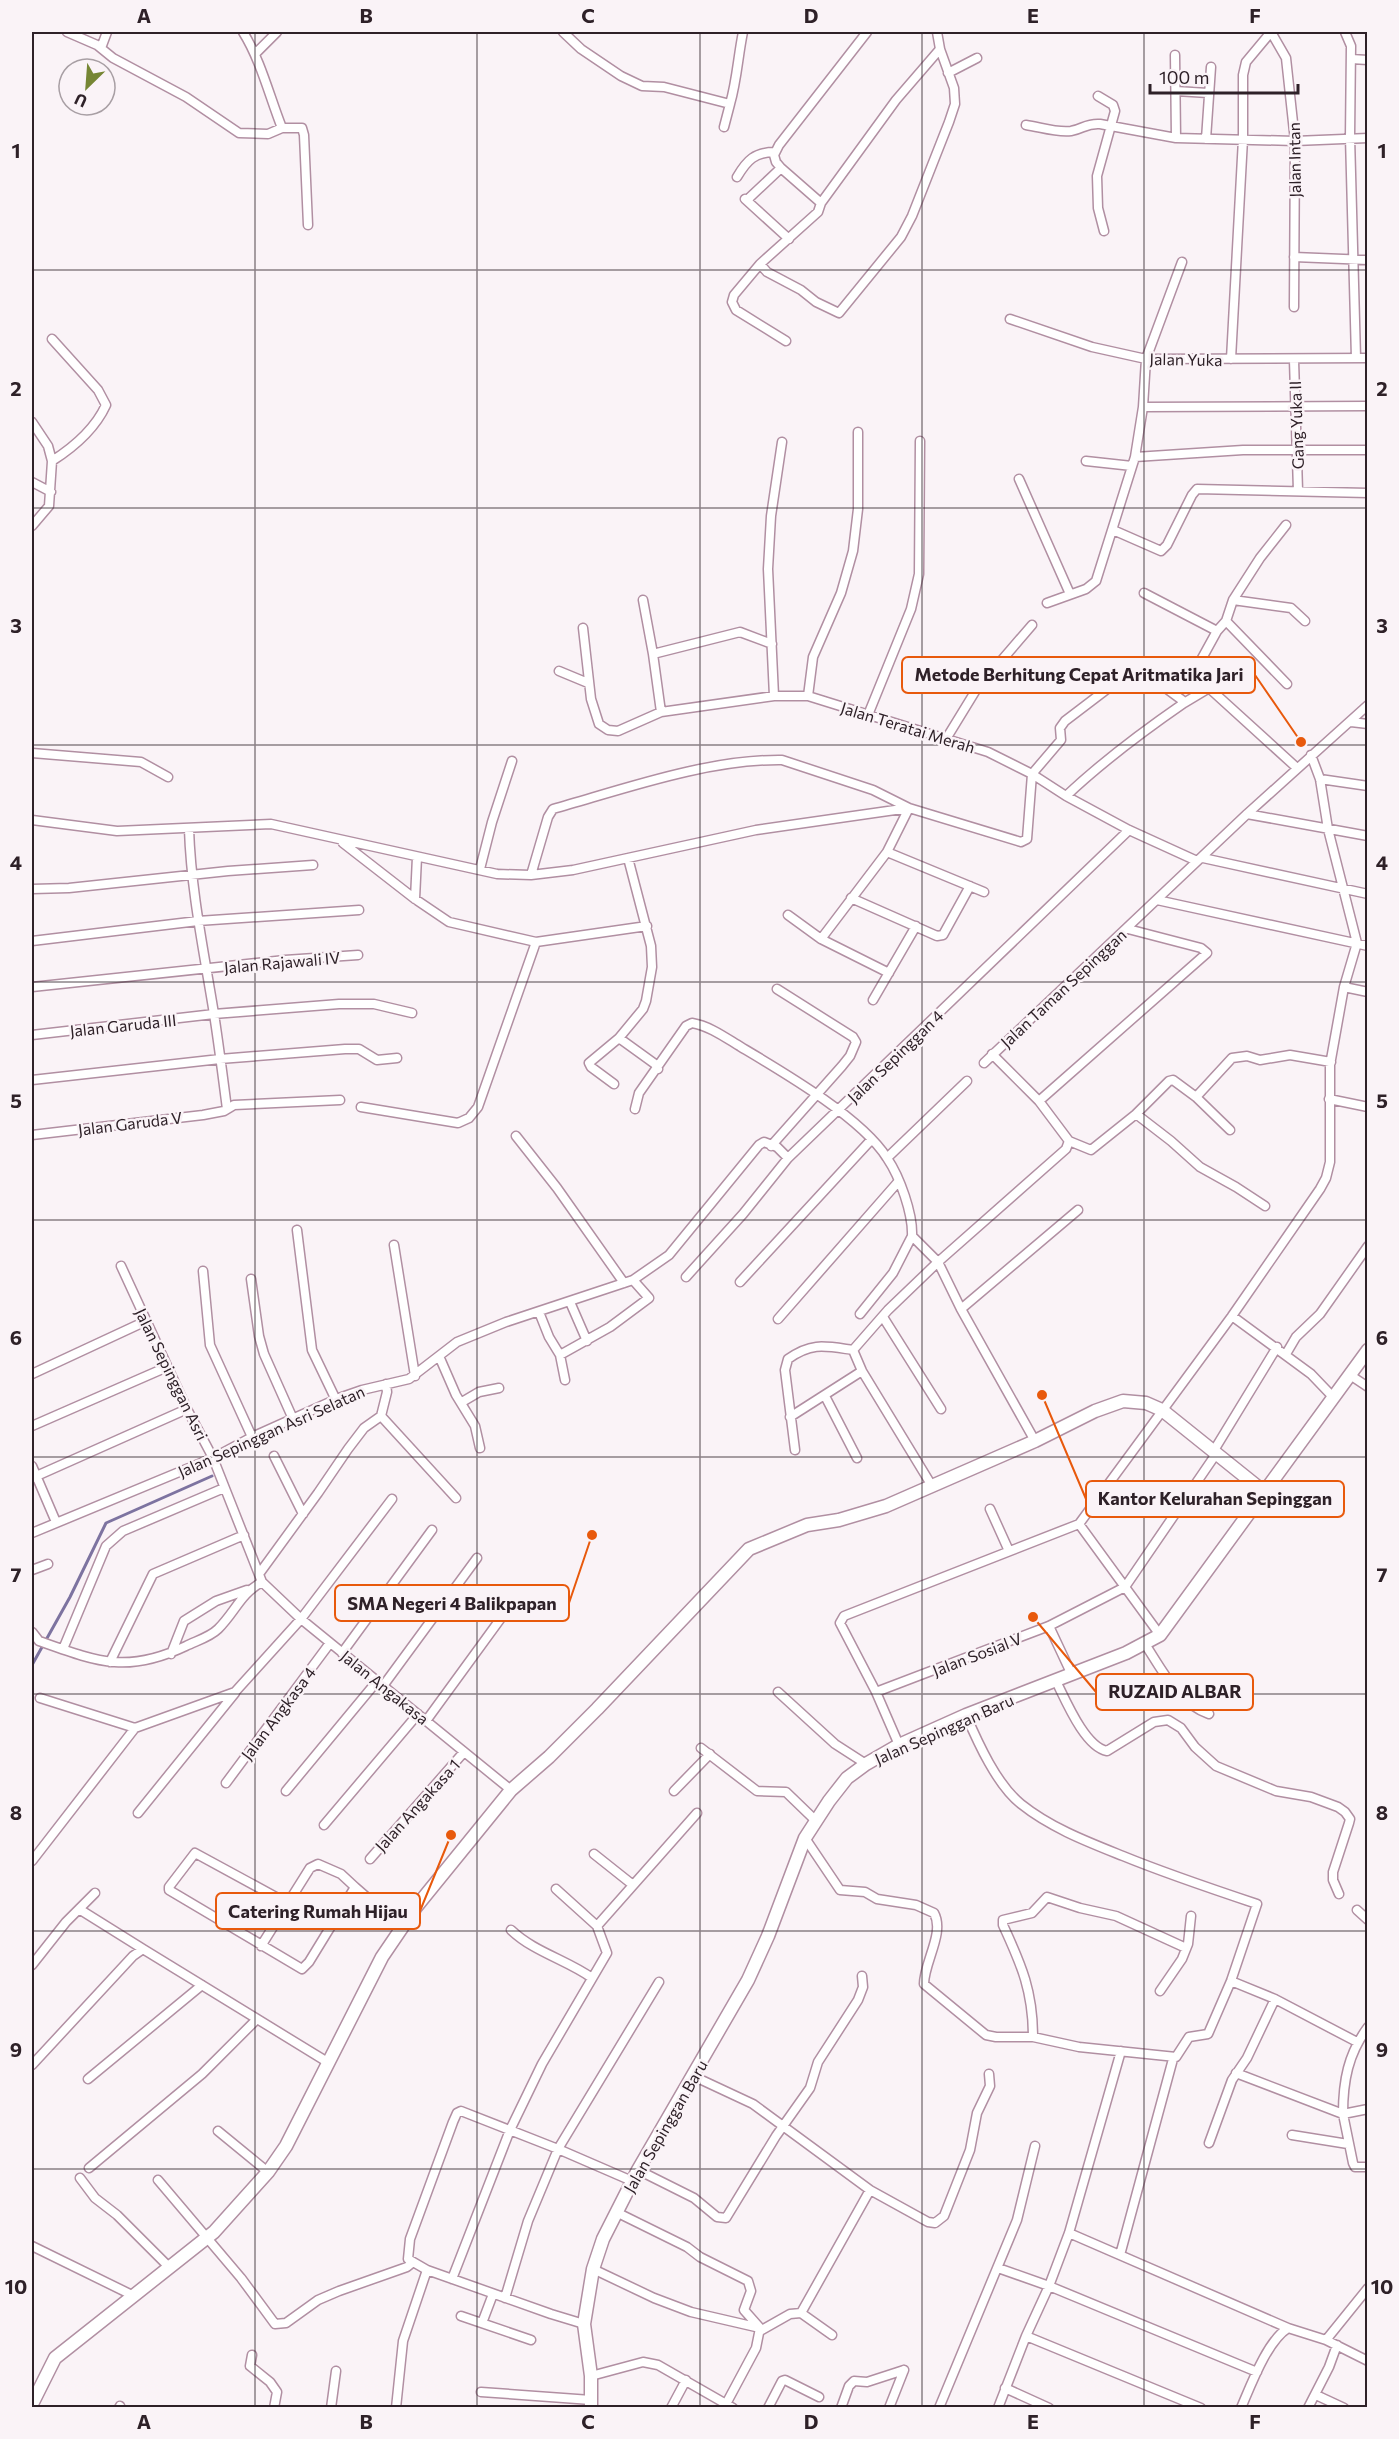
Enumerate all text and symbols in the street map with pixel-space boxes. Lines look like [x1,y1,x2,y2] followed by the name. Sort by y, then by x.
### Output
[137,3,151,27] text: A
[359,3,373,27] text: B
[581,3,595,27] text: C
[804,3,818,27] text: D
[1027,3,1039,27] text: E
[1249,3,1261,27] text: F
[57,57,117,117] north arrow
[1150,57,1298,95] scale bar
[1159,66,1209,88] text: 100 m
[71,90,90,112] text: U
[1284,122,1304,198] street label: Jalan Intan
[11,138,21,162] text: 1
[1377,138,1387,162] text: 1
[1149,349,1223,369] street label: Jalan Yuka
[10,376,22,400] text: 2
[1376,376,1388,400] text: 2
[1285,380,1307,470] street label: Gang Yuka II
[10,613,22,637] text: 3
[1376,613,1388,637] text: 3
[902,657,1255,693] callout: Metode Berhitung Cepat Aritmatika Jari
[915,663,1243,685] text: Metode Berhitung Cepat Aritmatika Jari
[839,698,977,756] street label: Jalan Teratai Merah
[10,850,22,874] text: 4
[1376,850,1388,874] text: 4
[996,925,1130,1051] street label: Jalan Taman Sepinggan
[223,947,341,977] street label: Jalan Rajawali IV
[843,1005,947,1106] street label: Jalan Sepinggan 4
[69,1010,177,1040] street label: Jalan Garuda III
[10,1088,22,1112] text: 5
[1376,1088,1388,1112] text: 5
[77,1107,183,1139] street label: Jalan Garuda V
[132,1305,212,1443] street label: Jalan Sepinggan Asri
[10,1325,22,1349] text: 6
[1376,1325,1388,1349] text: 6
[175,1381,367,1481] street label: Jalan Sepinggan Asri Selatan
[1086,1481,1344,1517] callout: Kantor Kelurahan Sepinggan
[1098,1487,1332,1509] text: Kantor Kelurahan Sepinggan
[11,1562,22,1586] text: 7
[1377,1562,1388,1586] text: 7
[335,1585,569,1621] callout: SMA Negeri 4 Balikpapan
[347,1592,557,1614] text: SMA Negeri 4 Balikpapan
[930,1628,1024,1680] street label: Jalan Sosial V
[337,1646,433,1728] street label: Jalan Angakasa
[237,1662,320,1763] street label: Jalan Angkasa 4
[1096,1674,1253,1710] callout: RUZAID ALBAR
[1108,1680,1242,1702] text: RUZAID ALBAR
[872,1690,1016,1768] street label: Jalan Sepinggan Baru
[371,1755,463,1855] street label: Jalan Angakasa 1
[10,1800,22,1824] text: 8
[1376,1800,1388,1824] text: 8
[216,1893,420,1929] callout: Catering Rumah Hijau
[228,1900,408,1922] text: Catering Rumah Hijau
[10,2037,22,2061] text: 9
[1376,2037,1388,2061] text: 9
[619,2056,711,2196] street label: Jalan Sepinggan Baru
[5,2274,27,2298] text: 10
[1371,2274,1393,2298] text: 10
[137,2409,151,2433] text: A
[359,2409,373,2433] text: B
[581,2409,595,2433] text: C
[804,2409,818,2433] text: D
[1027,2409,1039,2433] text: E
[1249,2409,1261,2433] text: F

